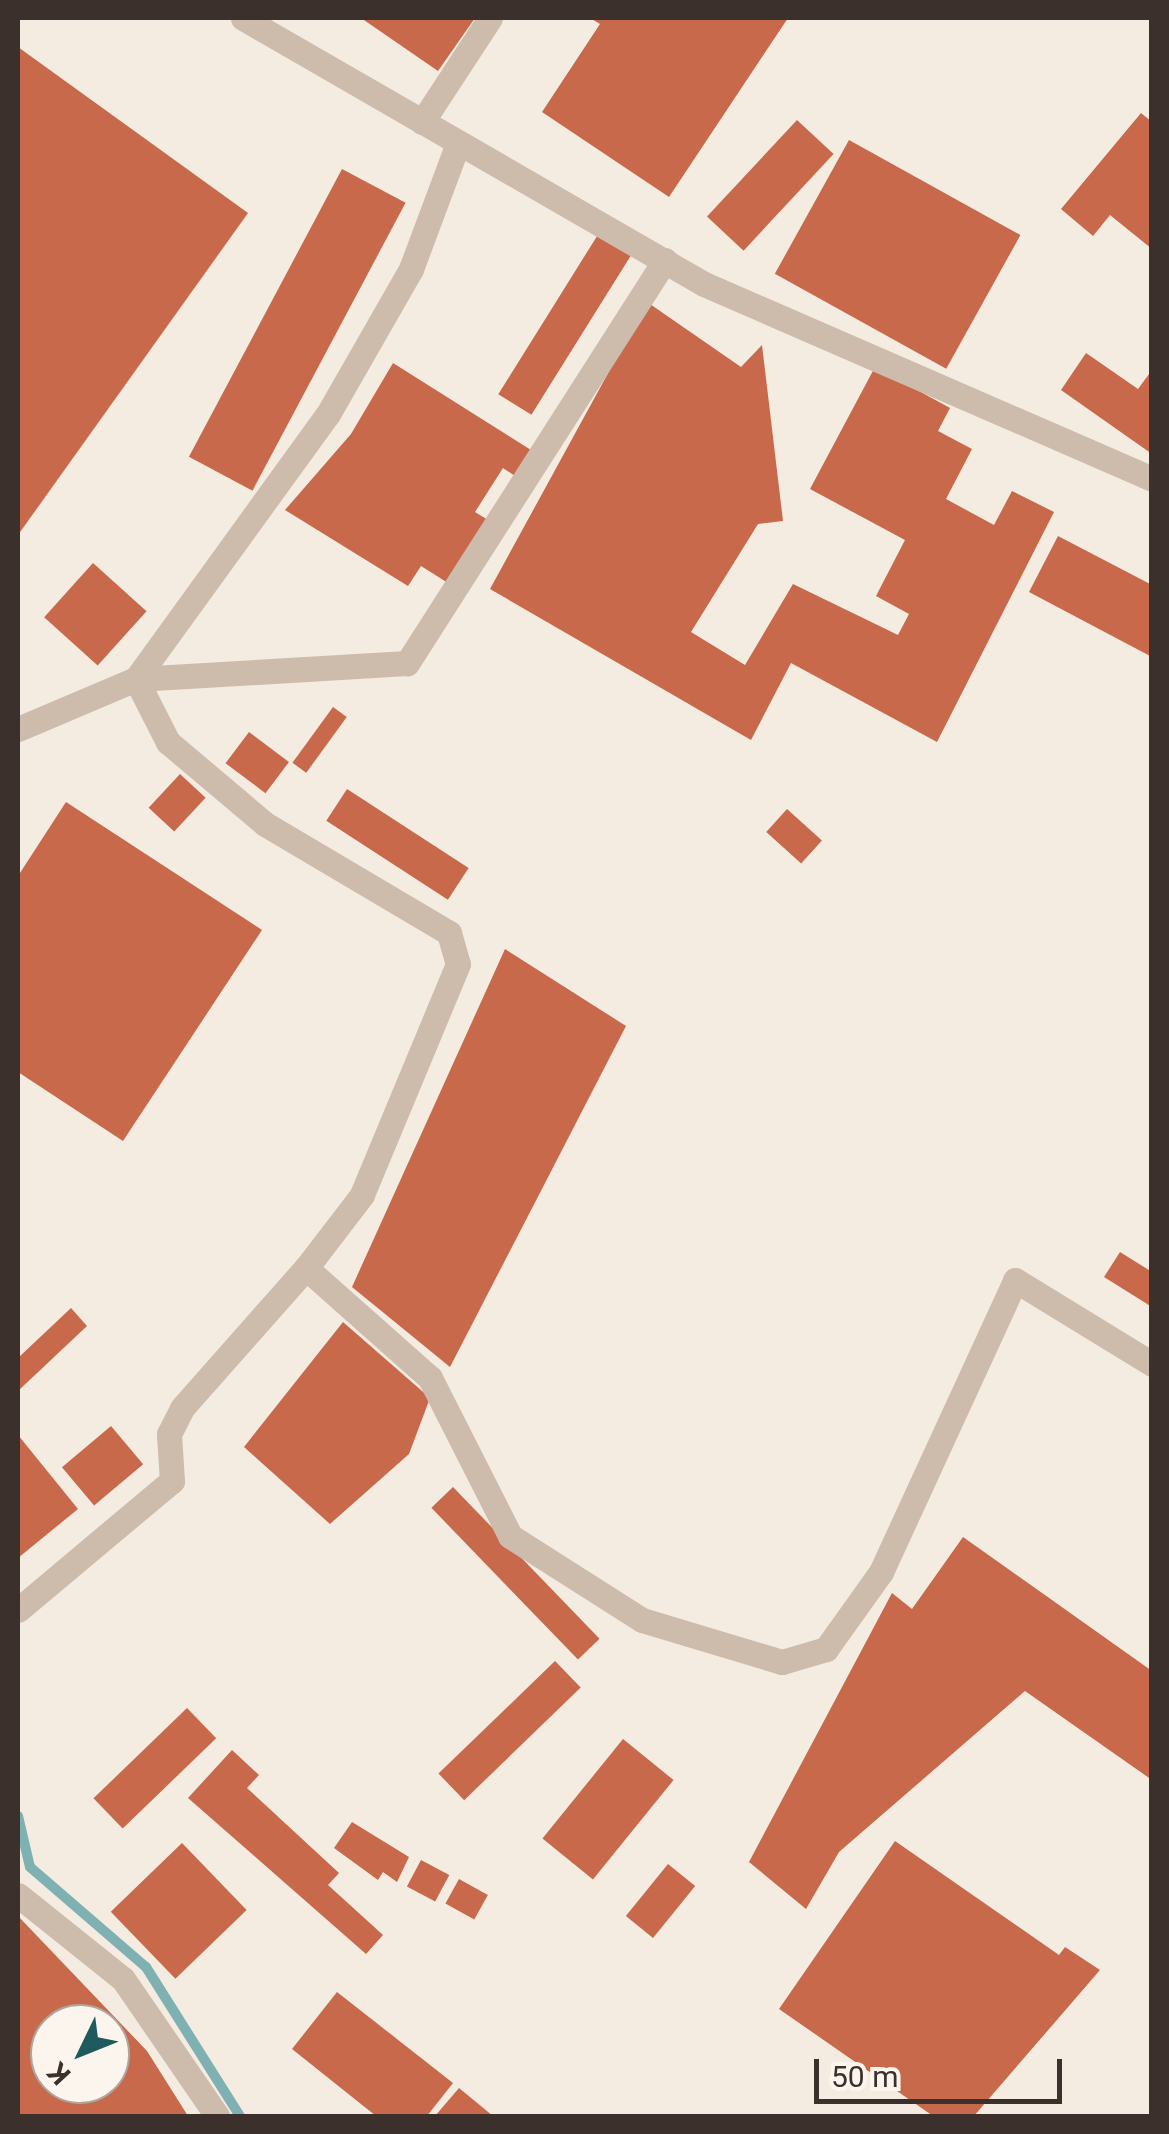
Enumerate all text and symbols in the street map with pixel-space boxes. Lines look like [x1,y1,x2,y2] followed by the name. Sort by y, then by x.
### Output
[30,2004,130,2104] north arrow
[819,2039,1066,2101] scale bar
[41,2056,77,2091] text: K
[831,2059,898,2094] text: 50 m

